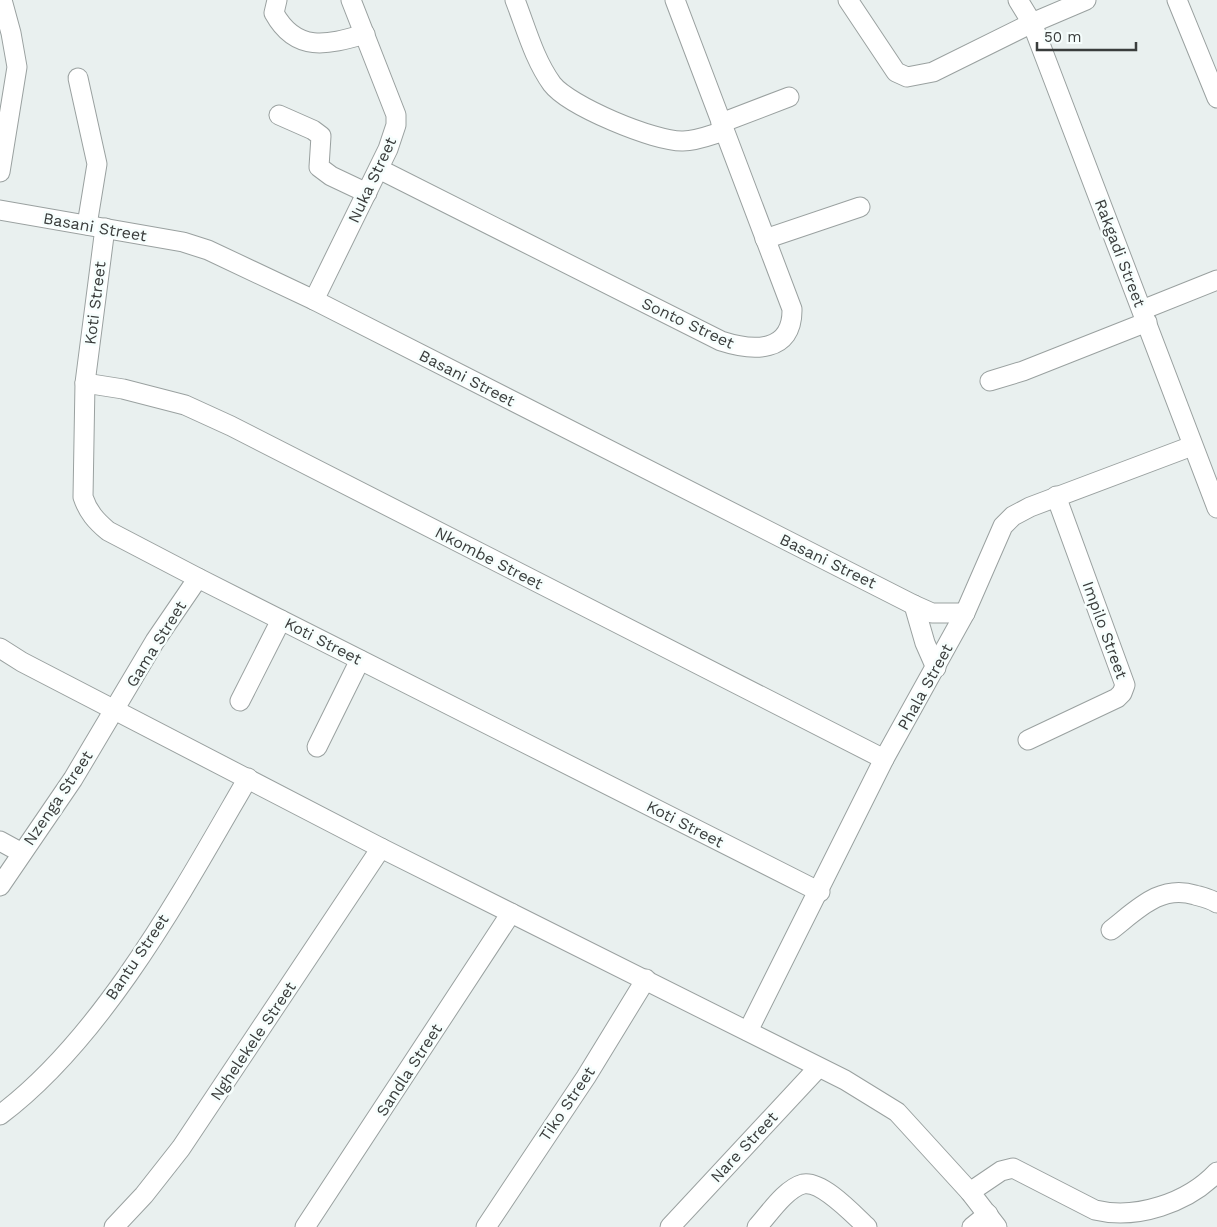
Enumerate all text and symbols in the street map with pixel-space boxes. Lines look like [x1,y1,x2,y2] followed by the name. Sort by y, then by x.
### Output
[1037,20,1136,52] scale bar
[1044,28,1081,46] text: 50 m
[344,134,400,226] street label: Nuka Street
[1091,196,1149,310] street label: Rakgadi Street
[42,209,149,246] street label: Basani Street
[80,260,110,346] street label: Koti Street
[639,293,737,353] street label: Sonto Street
[416,346,518,410] street label: Basani Street
[432,523,546,593] street label: Nkombe Street
[777,529,880,593] street label: Basani Street
[1079,579,1132,682] street label: Impilo Street
[122,597,190,691] street label: Gama Street
[281,613,365,669] street label: Koti Street
[893,640,957,734] street label: Phala Street
[19,747,97,849] street label: Nzenga Street
[643,796,727,852] street label: Koti Street
[101,910,173,1004] street label: Bantu Street
[206,978,300,1104] street label: Nghelekele Street
[372,1020,446,1120] street label: Sandla Street
[535,1063,599,1145] street label: Tiko Street
[706,1107,782,1186] street label: Nare Street

